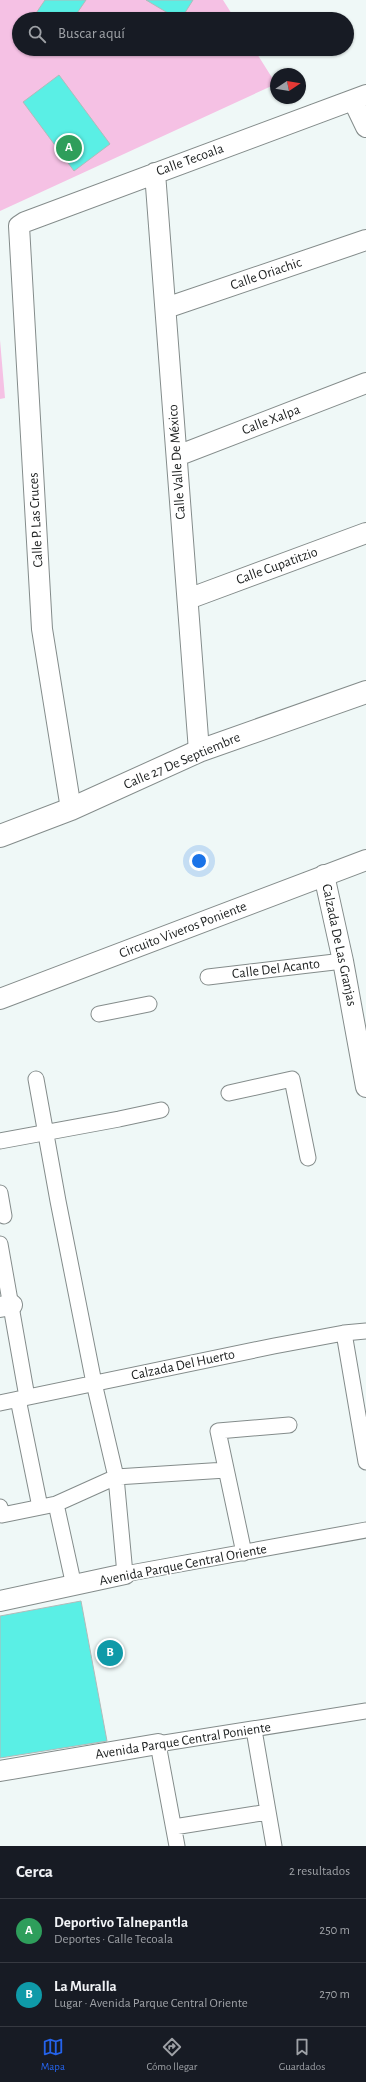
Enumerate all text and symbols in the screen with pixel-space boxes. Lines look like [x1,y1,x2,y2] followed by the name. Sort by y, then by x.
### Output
[12,12,354,56] search box
[26,23,48,45] icon: search
[58,26,125,41] text: Buscar aquí
[270,68,306,104] north arrow
[56,133,82,163] pin: A
[154,141,226,179] street label: Calle Tecoala
[229,255,304,293] street label: Calle Oriachic
[240,402,303,437] street label: Calle Xalpa
[166,404,188,520] street label: Calle Valle De México
[27,472,45,568] street label: Calle P. Las Cruces
[234,545,320,587] street label: Calle Cupatitzio
[122,730,242,792] street label: Calle 27 De Septiembre
[189,851,209,871] your location
[319,883,359,1007] street label: Calzada De Las Granjas
[117,899,249,961] street label: Circuito Viveros Poniente
[231,957,321,981] street label: Calle Del Acanto
[130,1347,236,1383] street label: Calzada Del Huerto
[98,1542,268,1588] street label: Avenida Parque Central Oriente
[97,1638,123,1668] pin: B
[94,1720,272,1762] street label: Avenida Parque Central Poniente
[16,1863,53,1880] text: Cerca
[289,1865,350,1878] text: 2 resultados
[54,1915,188,1930] text: Deportivo Talnepantla
[25,1924,33,1937] text: A
[319,1924,350,1937] text: 250 m
[54,1933,173,1946] text: Deportes · Calle Tecoala
[54,1979,117,1994] text: La Muralla
[25,1988,33,2001] text: B
[319,1988,350,2001] text: 270 m
[54,1997,248,2010] text: Lugar · Avenida Parque Central Oriente
[41,2036,65,2073] tab: Mapa
[146,2036,197,2073] tab: Cómo llegar
[279,2036,325,2073] tab: Guardados

